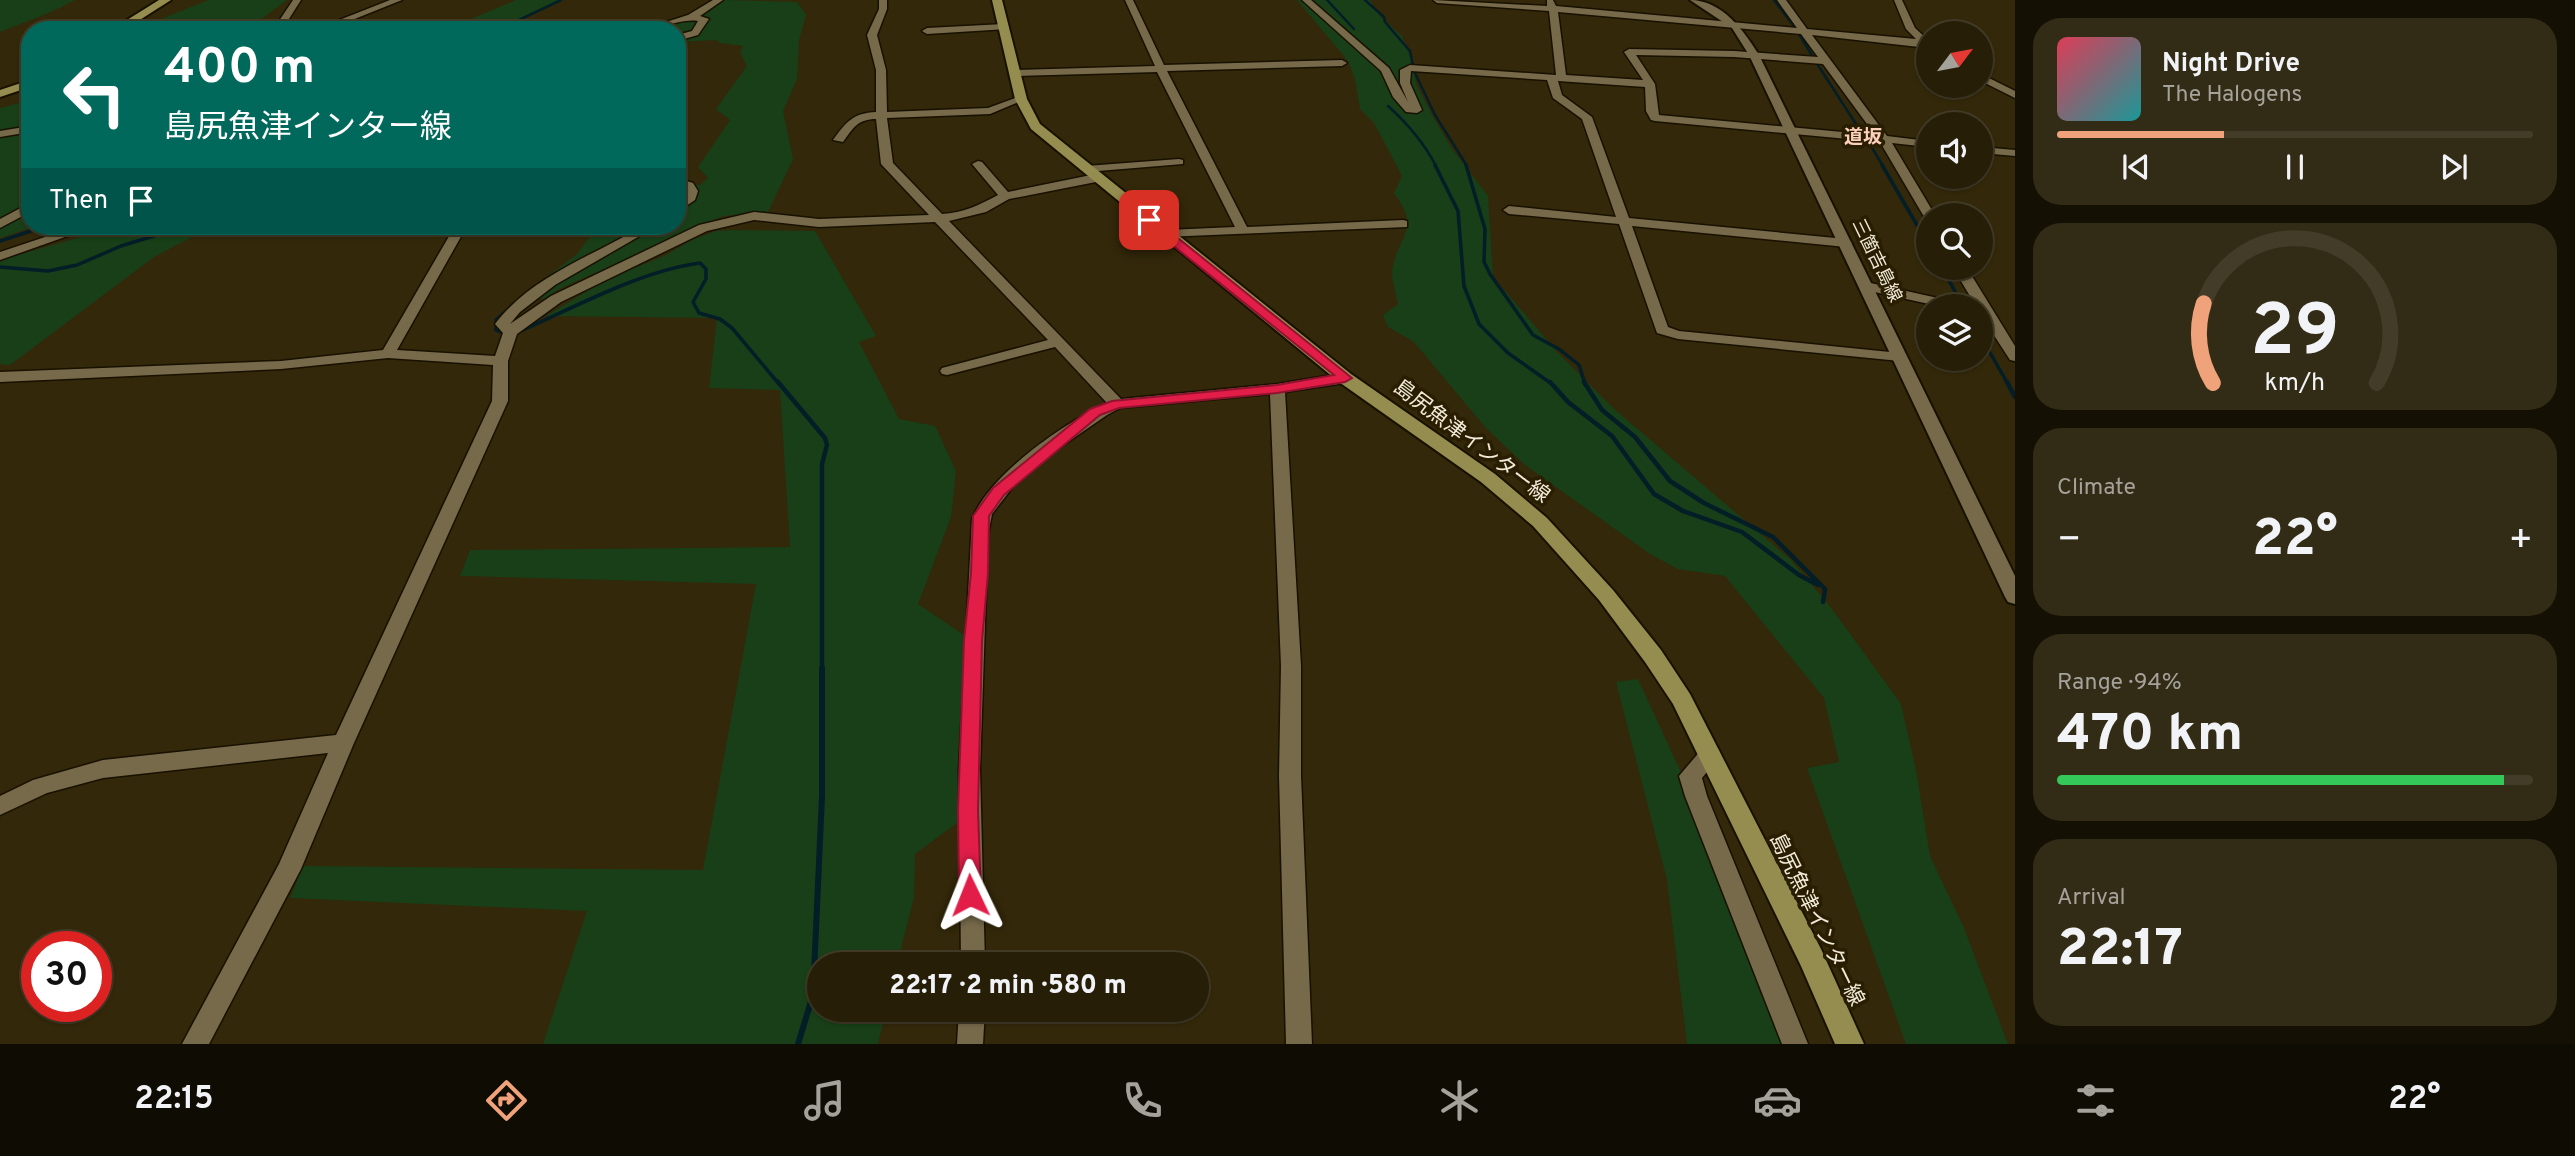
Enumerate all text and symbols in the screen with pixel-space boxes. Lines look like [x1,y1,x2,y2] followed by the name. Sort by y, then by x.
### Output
[1916,21,1993,98] north arrow
[1916,21,1993,371] map controls
[164,39,315,101] text: 400 m
[2162,48,2300,81] text: Night Drive
[49,49,140,140] icon: left
[2162,81,2302,110] text: The Halogens
[164,109,452,149] text: 島尻魚津インター線
[1916,112,1993,189] button: sound
[1844,126,1882,150] district label: 道坂
[2117,148,2155,186] icon: previous
[2276,148,2314,186] icon: pause
[2435,148,2473,186] icon: next
[122,182,160,220] icon: arrive
[49,185,108,218] text: Then
[1119,190,1179,250] pin
[1130,201,1168,239] icon: arrive
[1916,203,1993,280] button: search
[1846,216,1906,306] street label: 三箇吉島線
[2250,289,2340,381] text: 29
[1916,294,1993,371] button: layers
[2265,368,2325,400] text: km/h
[1387,374,1555,510] street label: 島尻魚津インター線
[2057,474,2136,503] text: Climate
[2252,508,2338,574] text: 22°
[2057,517,2082,566] text: −
[2508,517,2533,566] text: +
[2057,669,2182,698] text: Range · 94%
[2057,703,2243,769] text: 470 km
[1762,829,1870,1011] street label: 島尻魚津インター線
[933,858,1007,932] position arrow
[2057,884,2126,913] text: Arrival
[2057,918,2183,984] text: 22:17
[21,931,112,1022] speed limit sign: 30
[889,970,1127,1003] text: 22:17 · 2 min · 580 m
[482,1076,531,1125] icon: directions
[800,1076,849,1125] icon: music
[1118,1076,1167,1125] icon: phone
[1435,1076,1484,1125] icon: climate
[1753,1076,1802,1125] icon: car
[2071,1076,2120,1125] icon: filters
[134,1080,214,1120] text: 22:15
[2388,1080,2441,1120] text: 22°

